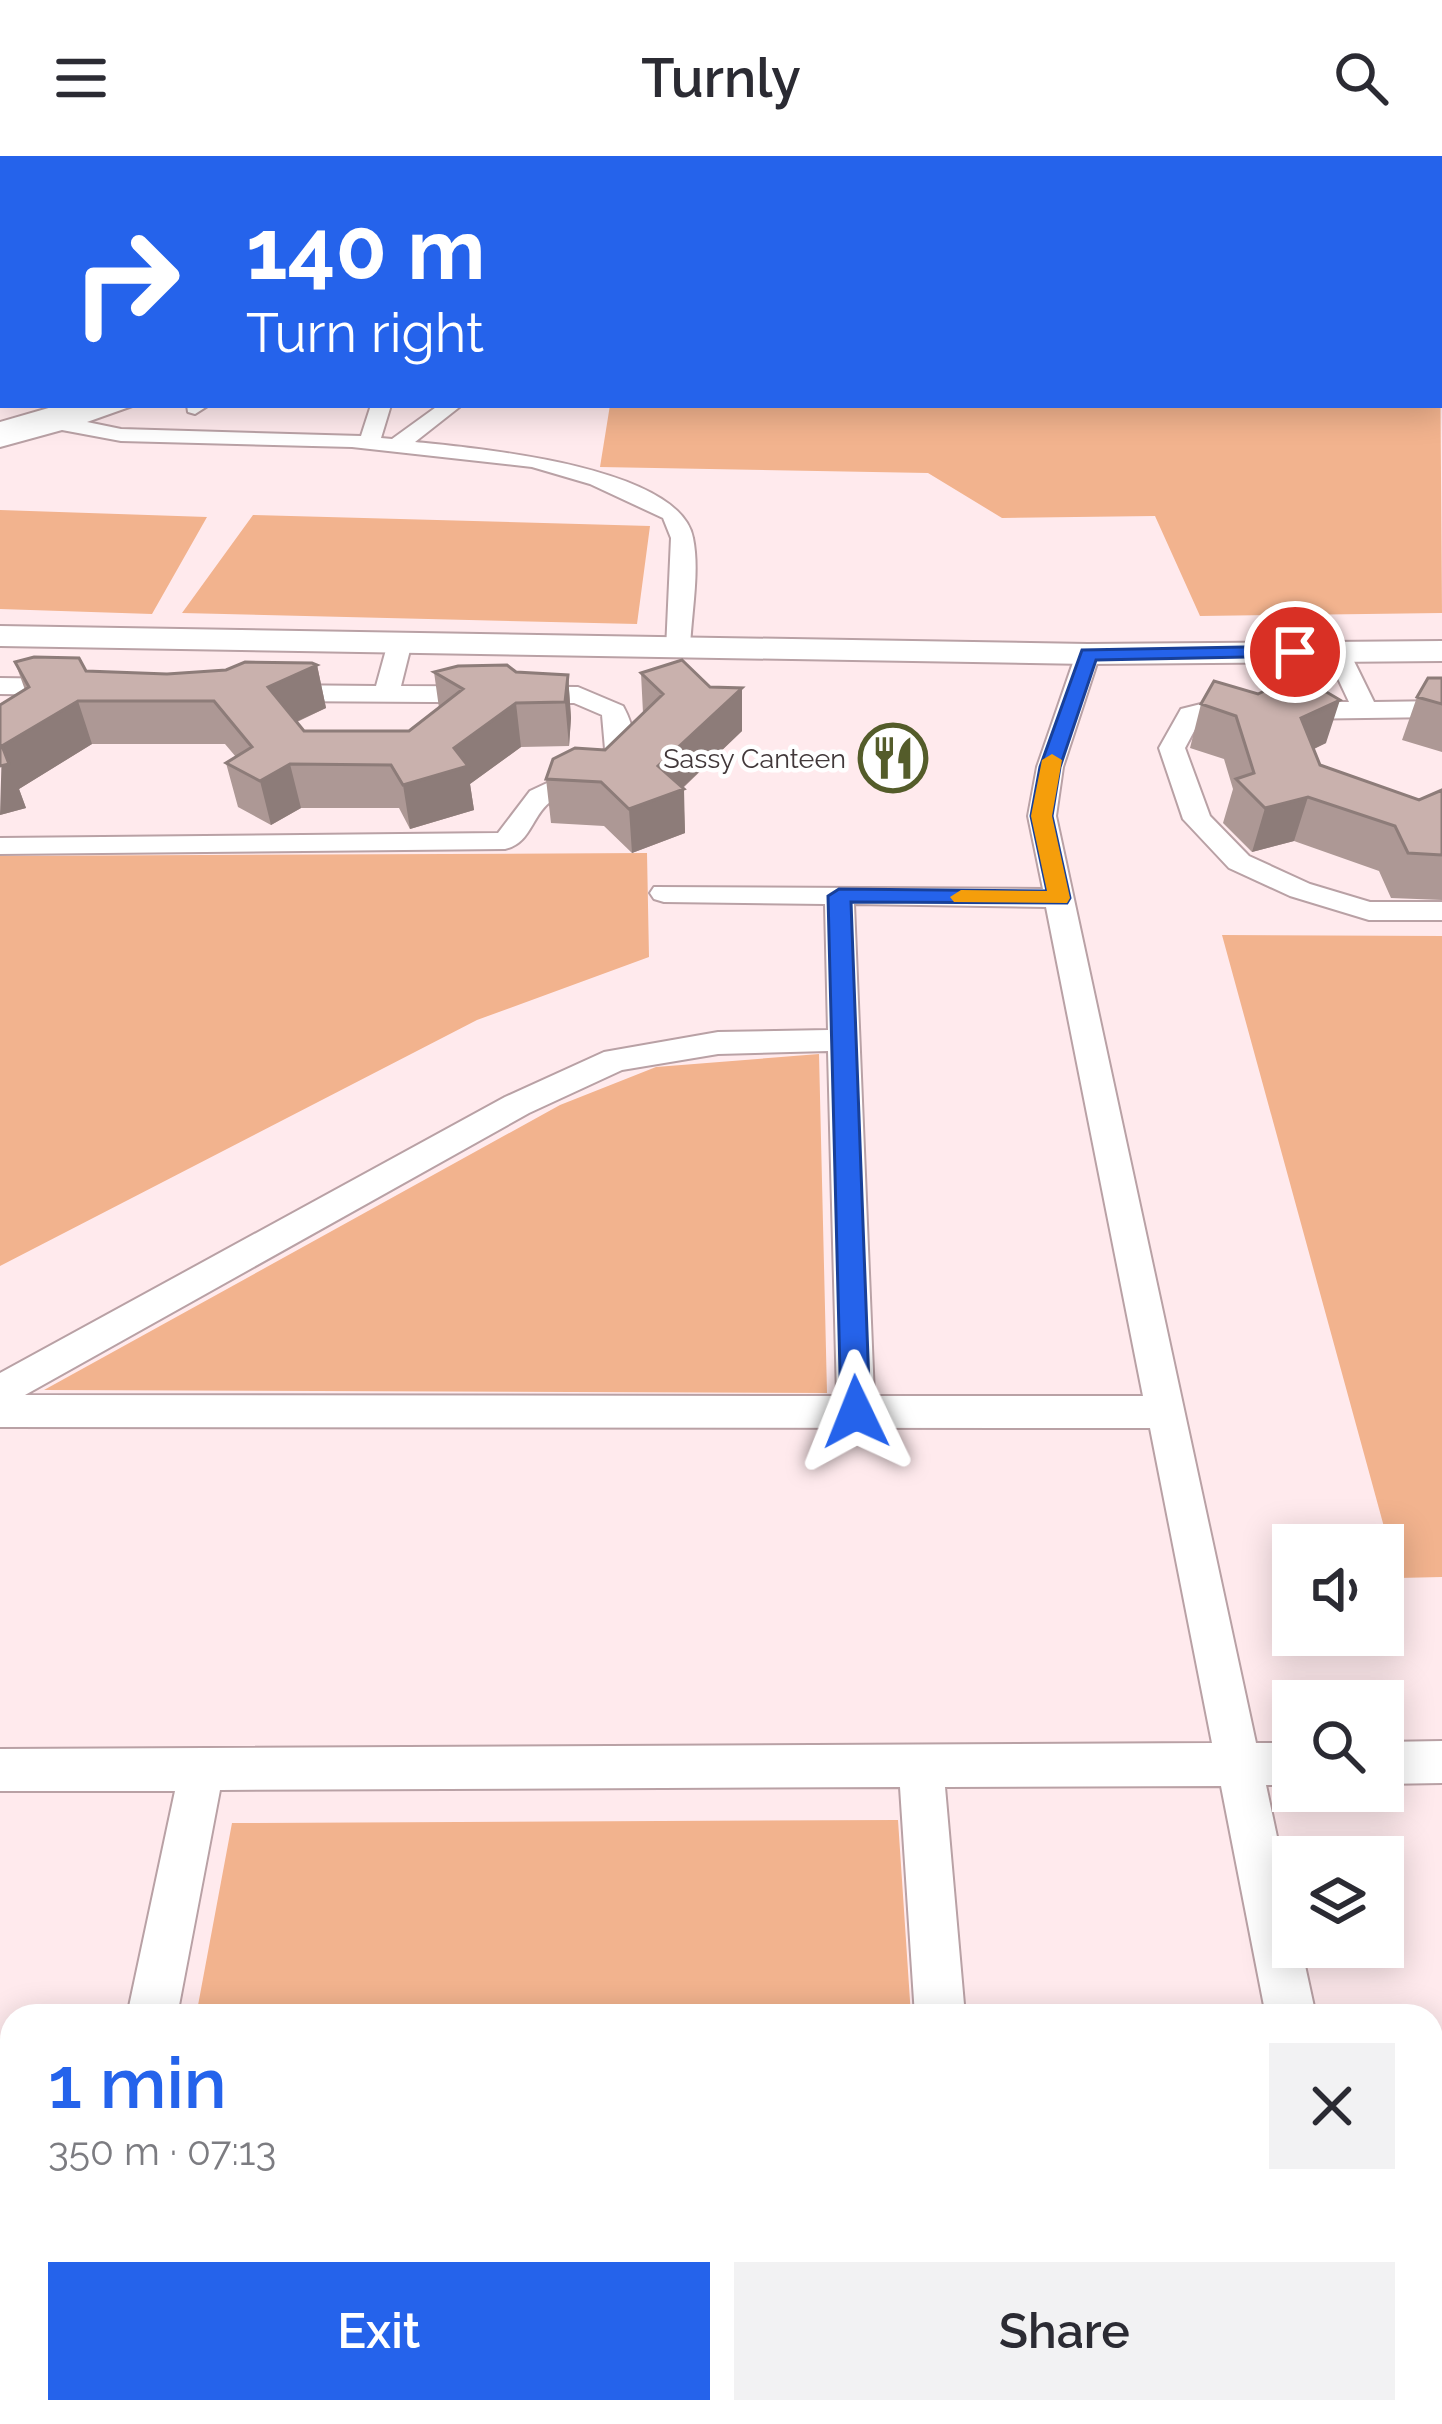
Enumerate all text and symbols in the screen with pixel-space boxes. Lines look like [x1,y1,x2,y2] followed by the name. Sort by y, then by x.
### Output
[48,45,114,111] icon: menu
[1328,45,1394,111] icon: search
[641,46,801,110] text: Turnly
[246,200,485,299] text: 140 m
[48,204,204,360] icon: right
[246,301,484,365] text: Turn right
[1244,601,1346,703] pin
[1262,619,1328,685] icon: arrive
[858,723,928,793] restaurant icon: Sassy Canteen
[663,743,846,774] place label: Sassy Canteen
[793,1349,919,1475] position arrow
[1272,1524,1404,1968] map controls
[1272,1524,1404,1656] button: sound
[1272,1680,1404,1812] button: search
[1272,1836,1404,1968] button: layers
[48,2040,227,2125] text: 1 min
[1269,2043,1395,2169] button: close
[48,2128,276,2174] text: 350 m · 07:13
[48,2262,710,2400] button: Exit
[734,2262,1395,2400] button: Share

